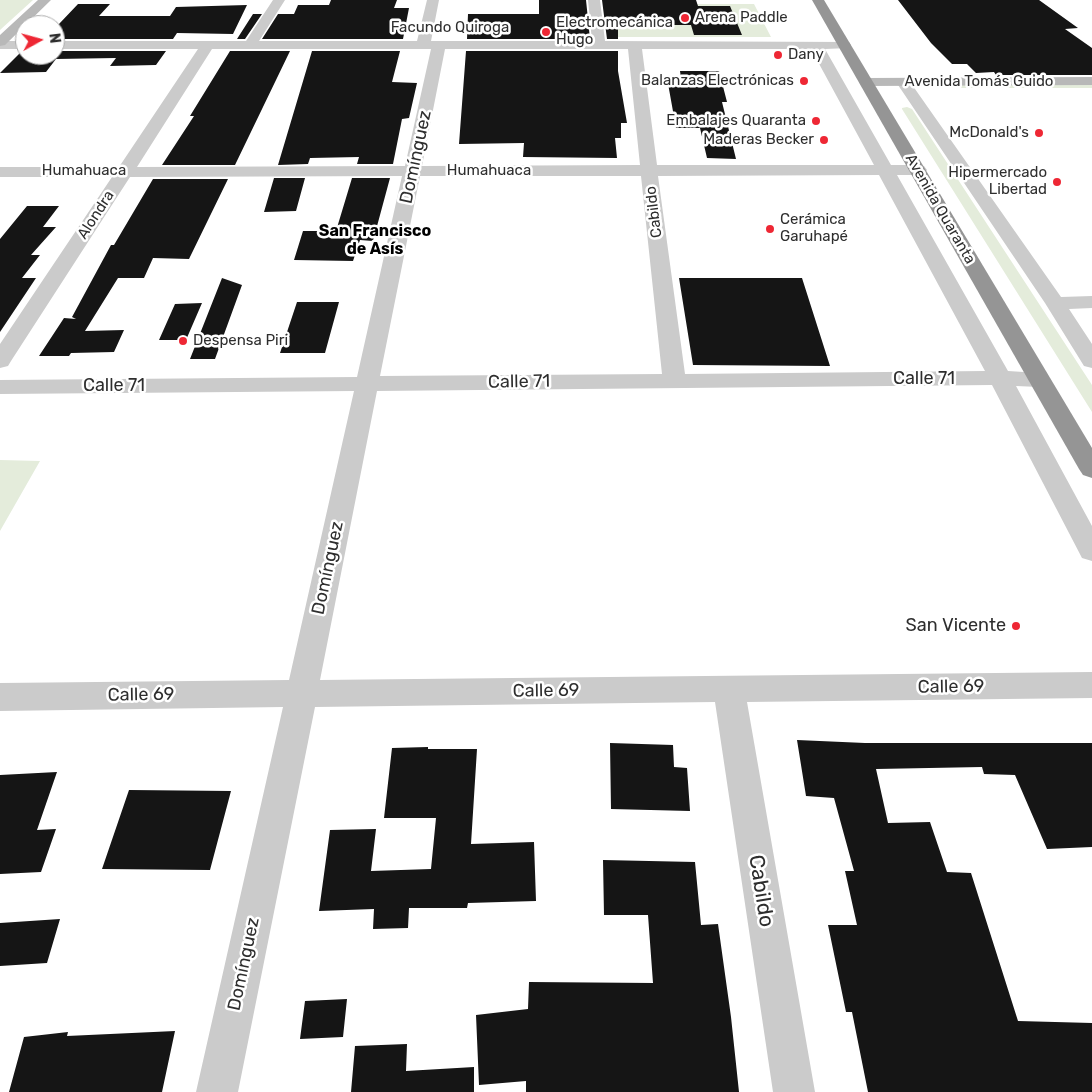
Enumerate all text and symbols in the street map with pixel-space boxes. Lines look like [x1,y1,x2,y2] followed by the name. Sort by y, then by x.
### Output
[695,9,788,27] place label: Arena Paddle
[679,12,691,24] marker: Arena Paddle
[556,14,673,49] place label: Electromecánica Hugo
[15,15,65,65] north arrow
[391,19,509,37] street label: Facundo Quiroga
[540,26,552,38] marker: Electromecánica Hugo
[45,32,63,44] text: N
[788,46,824,64] place label: Dany
[772,49,784,61] marker: Dany
[641,72,794,90] place label: Balanzas Electrónicas
[905,73,1053,91] street label: Avenida Tomás Guido
[798,75,810,87] marker: Balanzas Electrónicas
[396,108,436,206] street label: Domínguez
[666,112,806,130] place label: Embalajes Quaranta
[810,115,822,127] marker: Embalajes Quaranta
[949,124,1029,142] place label: McDonald's
[1033,127,1045,139] marker: McDonald's
[703,131,814,149] place label: Maderas Becker
[818,134,830,146] marker: Maderas Becker
[901,151,979,267] street label: Avenida Quaranta
[42,162,126,180] street label: Humahuaca
[447,162,531,180] street label: Humahuaca
[948,164,1047,199] place label: Hipermercado Libertad
[1051,176,1063,188] marker: Hipermercado Libertad
[642,185,666,239] street label: Cabildo
[74,187,118,243] street label: Alondra
[780,211,848,246] place label: Cerámica Garuhapé
[319,221,431,259] district label: San Francisco de Asís
[764,223,776,235] marker: Cerámica Garuhapé
[193,332,288,350] place label: Despensa Piri
[177,335,189,347] marker: Despensa Piri
[893,368,955,390] street label: Calle 71
[488,371,550,393] street label: Calle 71
[83,375,145,397] street label: Calle 71
[308,519,348,617] street label: Domínguez
[906,615,1006,637] place label: San Vicente
[1010,620,1022,632] marker: San Vicente
[917,676,985,698] street label: Calle 69
[512,680,580,702] street label: Calle 69
[107,684,175,706] street label: Calle 69
[743,853,779,929] street label: Cabildo
[224,915,264,1013] street label: Domínguez

